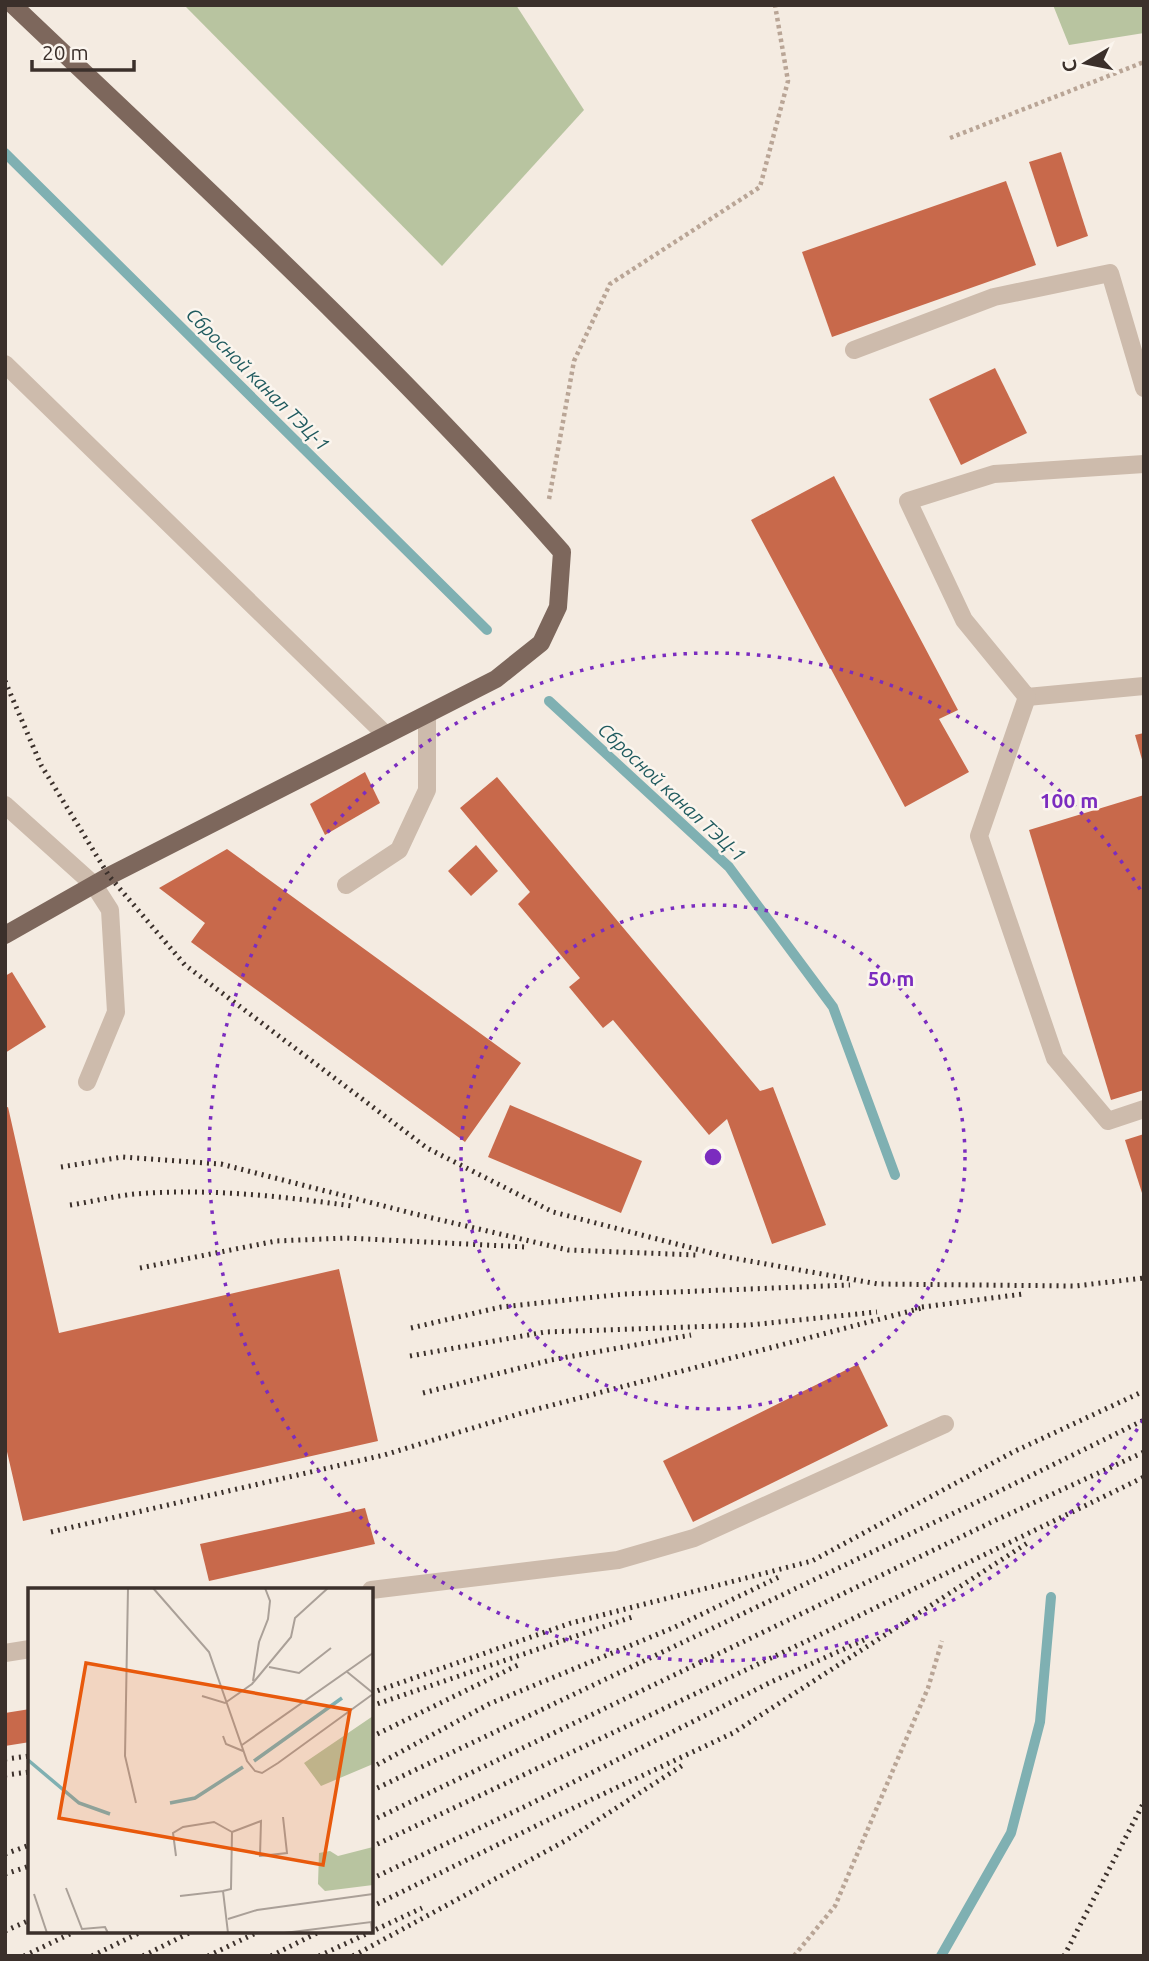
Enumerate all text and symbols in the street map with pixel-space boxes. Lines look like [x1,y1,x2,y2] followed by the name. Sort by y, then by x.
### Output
[32,28,133,72] scale bar
[1051,28,1121,98] north arrow
[42,40,89,64] text: 20 m
[1057,58,1081,74] text: С
[182,303,334,455] water label: Сбросной канал ТЭЦ-1
[594,718,750,866] water label: Сбросной канал ТЭЦ-1
[1040,788,1098,812] text: 100 m
[868,966,914,990] text: 50 m
[701,1145,725,1169] centre of rings
[28,1588,373,1933] inset map

